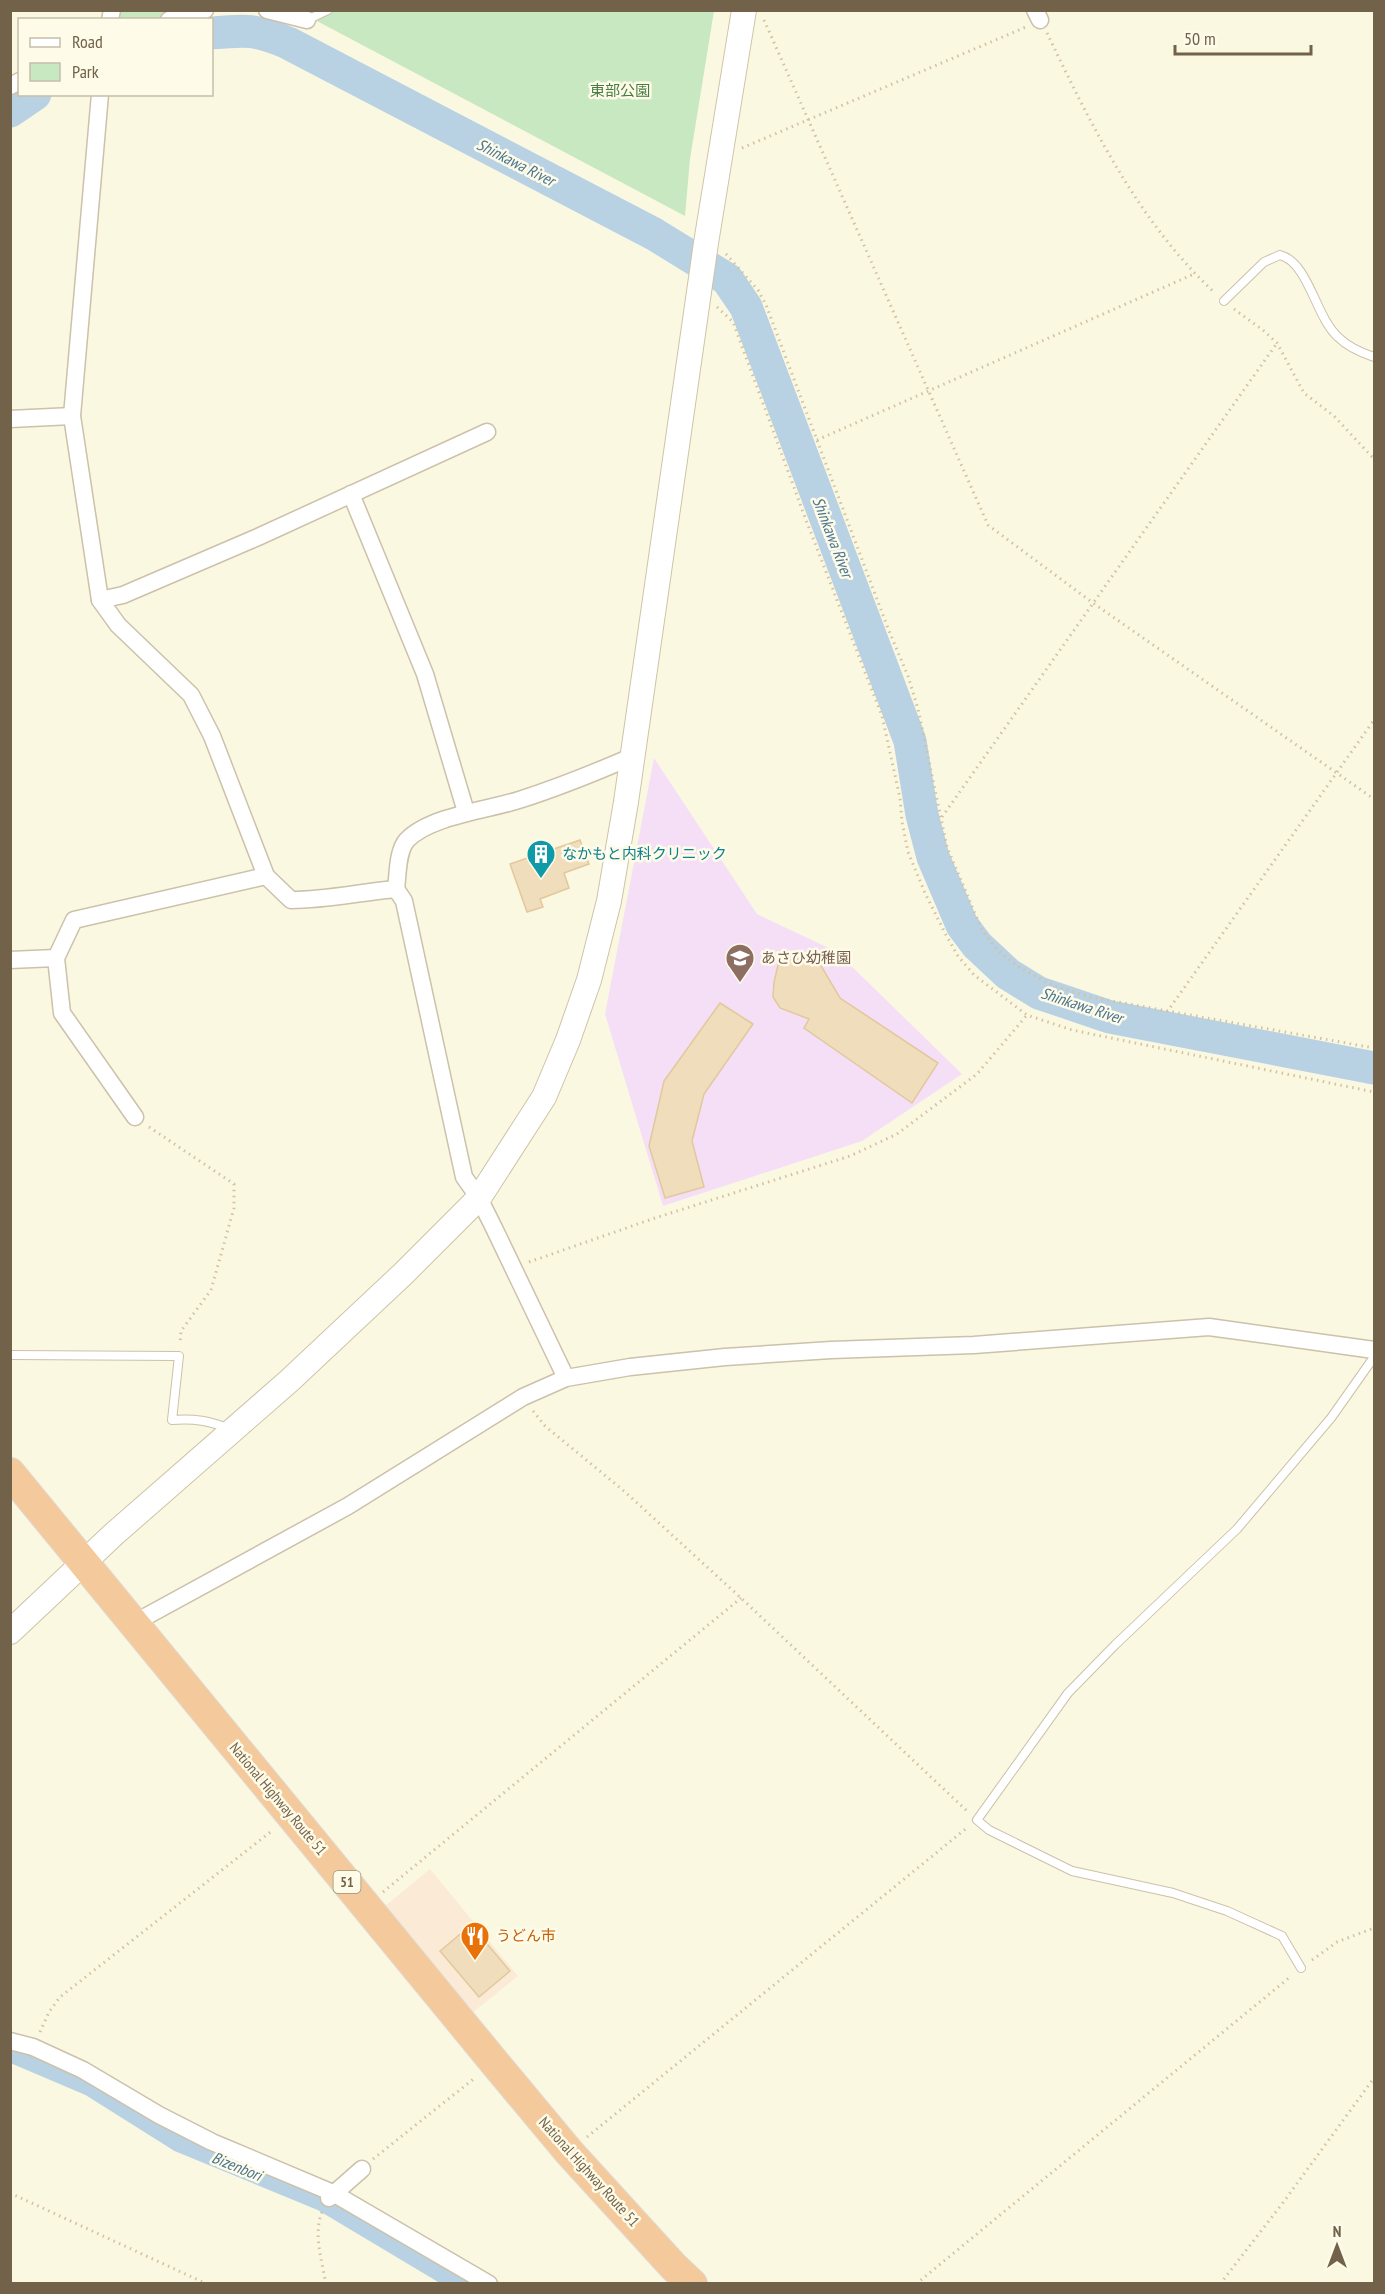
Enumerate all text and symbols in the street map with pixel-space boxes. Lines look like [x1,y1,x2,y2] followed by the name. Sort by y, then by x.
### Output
[18,18,213,96] legend
[1175,18,1312,56] scale bar
[1184,27,1216,50] text: 50 m
[72,30,103,53] text: Road
[72,60,99,83] text: Park
[590,81,650,100] park label: 東部公園
[474,134,561,191] water label: Shinkawa River
[809,494,858,583] water label: Shinkawa River
[525,838,557,880] building icon: なかもと内科クリニック
[562,844,727,863] place label: なかもと内科クリニック
[724,942,756,984] school or university icon: あさひ幼稚園
[761,948,851,967] place label: あさひ幼稚園
[1039,982,1128,1028] water label: Shinkawa River
[226,1738,331,1859] street label: National Highway Route 51
[334,1871,360,1893] road number: 51
[459,1920,491,1962] restaurant icon: うどん市
[496,1926,556,1945] place label: うどん市
[535,2113,644,2231] street label: National Highway Route 51
[209,2147,267,2186] water label: Bizenbori
[1307,2216,1367,2276] north arrow
[1333,2221,1341,2241] text: N

